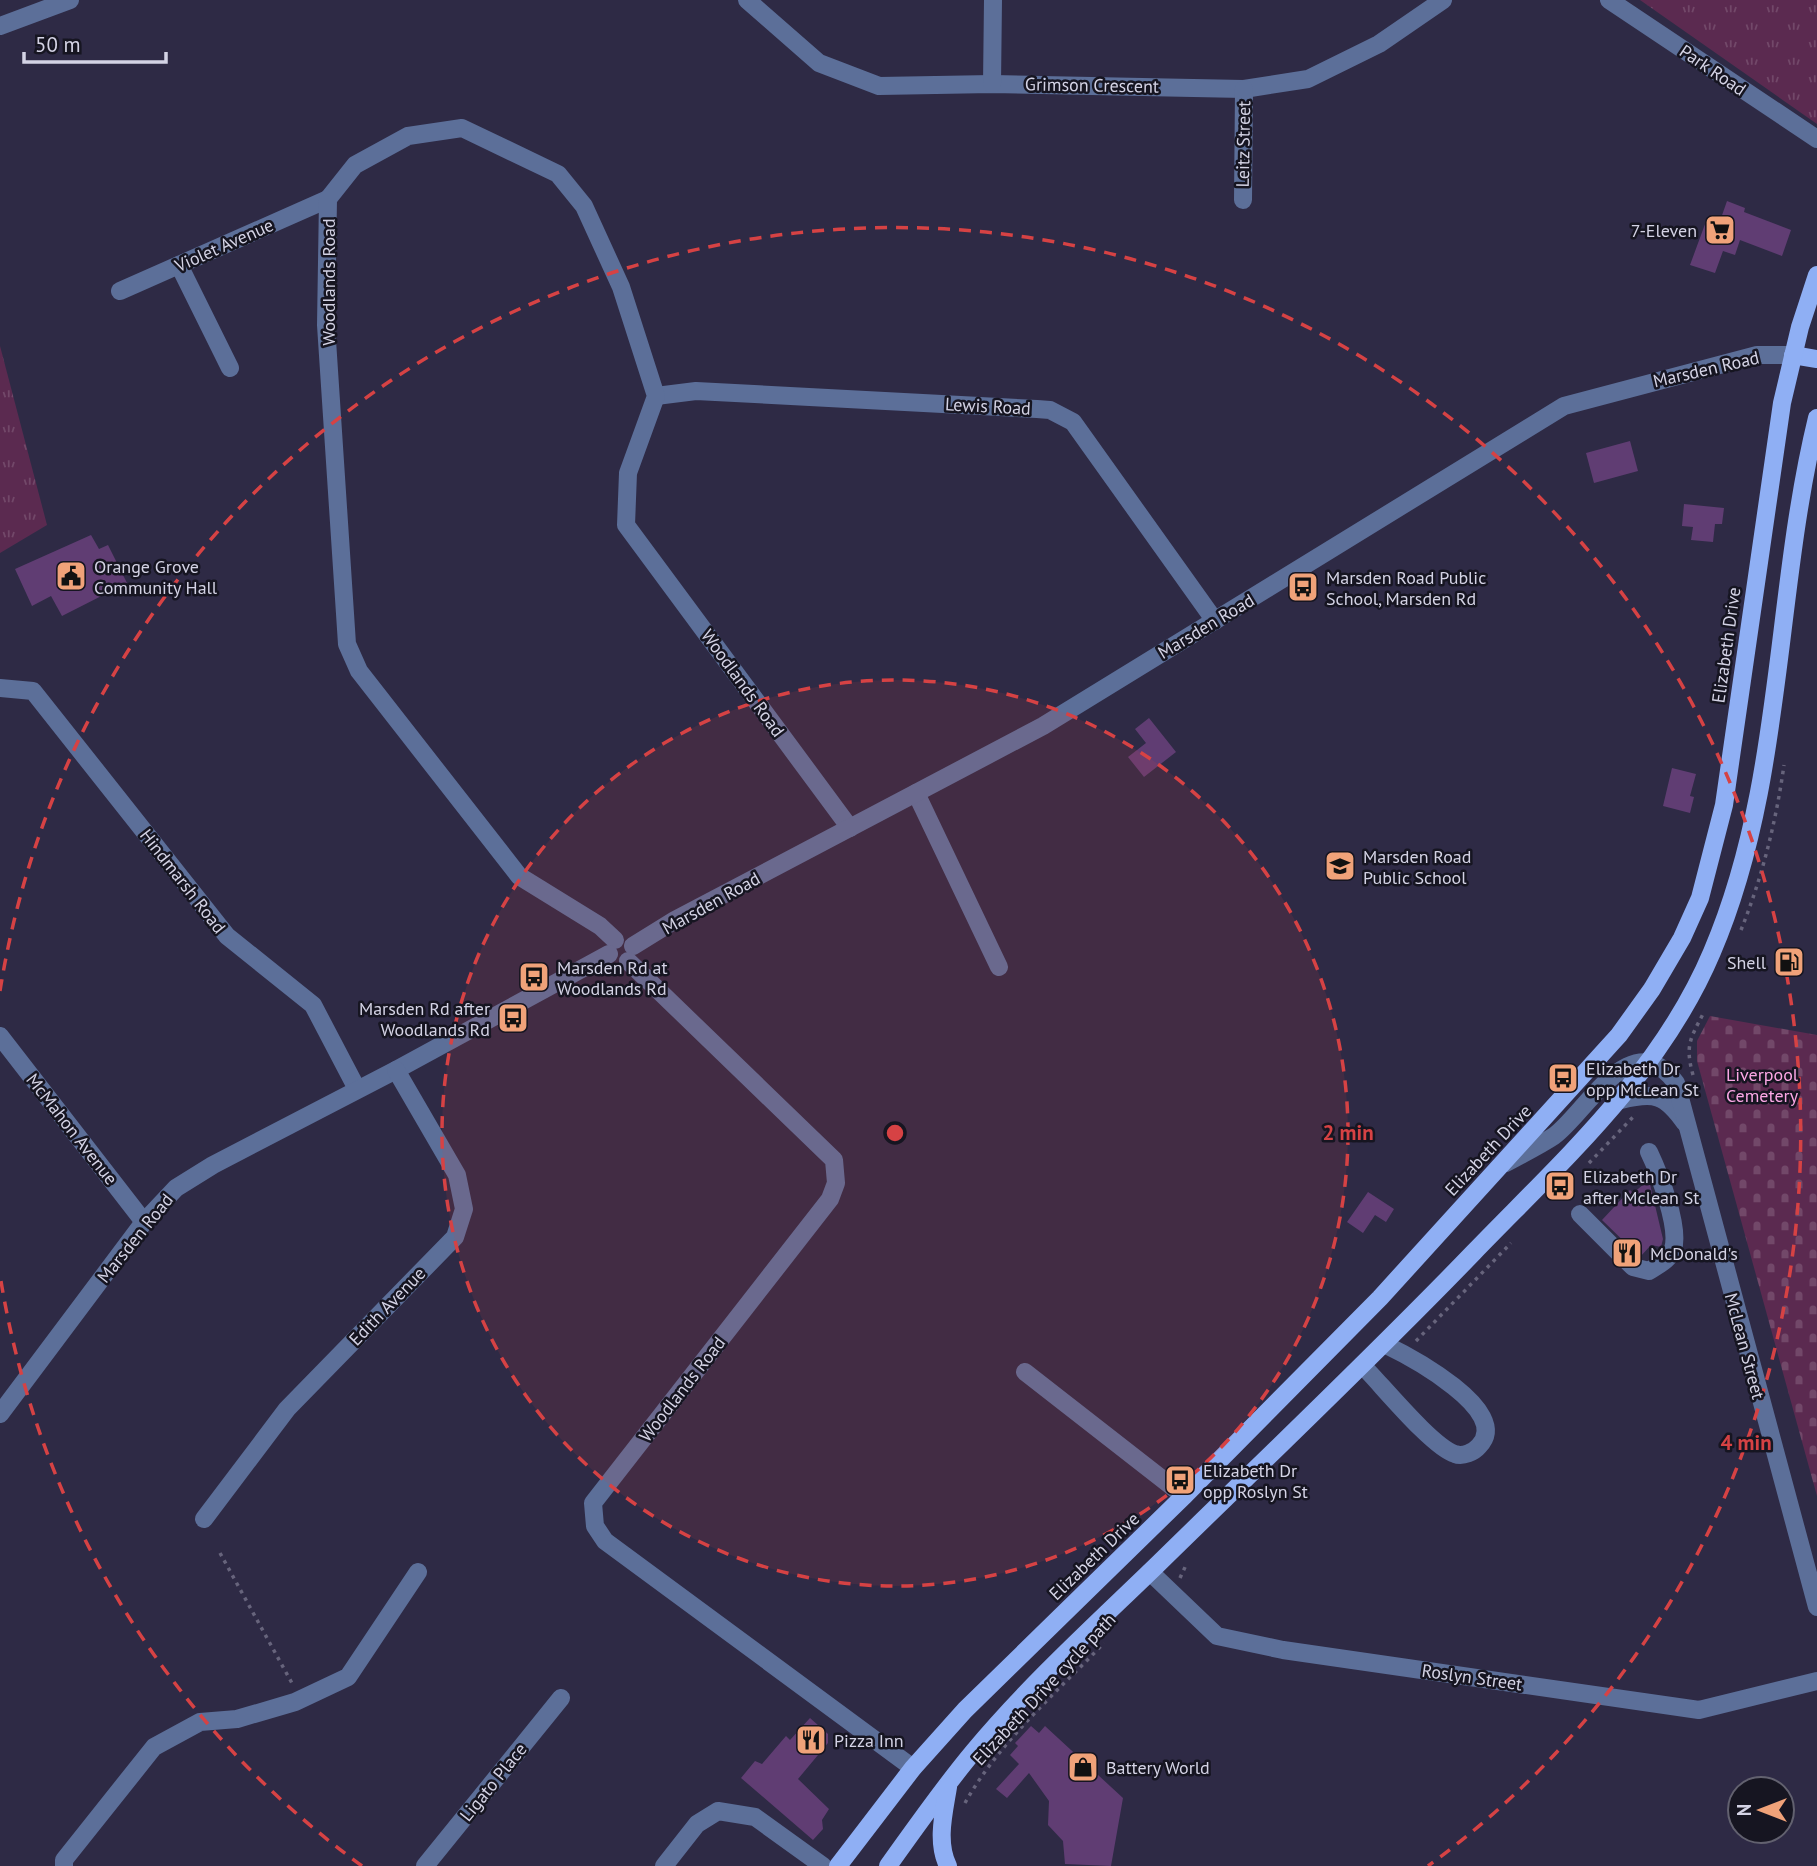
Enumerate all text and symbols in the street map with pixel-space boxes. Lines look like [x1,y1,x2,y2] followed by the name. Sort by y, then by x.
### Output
[24,21,166,65] scale bar
[35,31,81,58] text: 50 m
[1675,39,1751,101] street label: Park Road
[1025,72,1159,98] street label: Grimson Crescent
[1231,101,1255,187] street label: Leitz Street
[170,213,277,277] street label: Violet Avenue
[1703,213,1737,247] supermarket icon: 7-Eleven
[317,218,340,346] street label: Woodlands Road
[1631,219,1697,242] place label: 7-Eleven
[1651,346,1761,392] street label: Marsden Road
[945,392,1031,420] street label: Lewis Road
[94,555,218,599] place label: Orange Grove Community Hall
[54,559,88,593] public building icon: Orange Grove Community Hall
[1326,566,1486,610] place label: Marsden Road Public School, Marsden Rd
[1286,570,1320,604] bus stop icon: Marsden Road Public School, Marsden Rd
[1706,586,1746,704] street label: Elizabeth Drive
[1154,588,1258,664] street label: Marsden Road
[696,625,790,741] street label: Woodlands Road
[135,824,231,938] street label: Hindmarsh Road
[1363,845,1471,889] place label: Marsden Road Public School
[1323,849,1357,883] school or university icon: Marsden Road Public School
[658,867,764,939] street label: Marsden Road
[1772,945,1806,979] fuel station icon: Shell
[1727,951,1767,974] place label: Shell
[557,956,668,1000] place label: Marsden Rd at Woodlands Rd
[517,960,551,994] bus stop icon: Marsden Rd at Woodlands Rd
[359,997,490,1041] place label: Marsden Rd after Woodlands Rd
[496,1001,530,1035] bus stop icon: Marsden Rd after Woodlands Rd
[1586,1057,1699,1101] place label: Elizabeth Dr opp McLean St
[1546,1061,1580,1095] bus stop icon: Elizabeth Dr opp McLean St
[1726,1063,1799,1107] park label: Liverpool Cemetery
[21,1069,123,1189] street label: McMahon Avenue
[1440,1099,1536,1201] street label: Elizabeth Drive
[1322,1119,1374,1146] text: 2 min
[883,1121,907,1145] centre of rings
[1583,1165,1699,1209] place label: Elizabeth Dr after Mclean St
[1543,1169,1577,1203] bus stop icon: Elizabeth Dr after Mclean St
[92,1189,178,1287] street label: Marsden Road
[1610,1236,1644,1270] restaurant icon: McDonald's
[1650,1242,1738,1265] place label: McDonald's
[344,1262,430,1350] street label: Edith Avenue
[1720,1290,1770,1402] street label: McLean Street
[634,1332,730,1446] street label: Woodlands Road
[1720,1429,1772,1456] text: 4 min
[1203,1459,1308,1503] place label: Elizabeth Dr opp Roslyn St
[1163,1463,1197,1497] bus stop icon: Elizabeth Dr opp Roslyn St
[1044,1507,1144,1605] street label: Elizabeth Drive
[968,1608,1120,1770] street label: Elizabeth Drive cycle path
[1420,1659,1524,1695] street label: Roslyn Street
[794,1723,828,1757] restaurant icon: Pizza Inn
[834,1729,904,1752] place label: Pizza Inn
[454,1738,532,1826] street label: Ligato Place
[1066,1750,1100,1784] shop icon: Battery World
[1106,1756,1210,1779] place label: Battery World
[1726,1775,1796,1845] north arrow
[1732,1804,1756,1816] text: N

